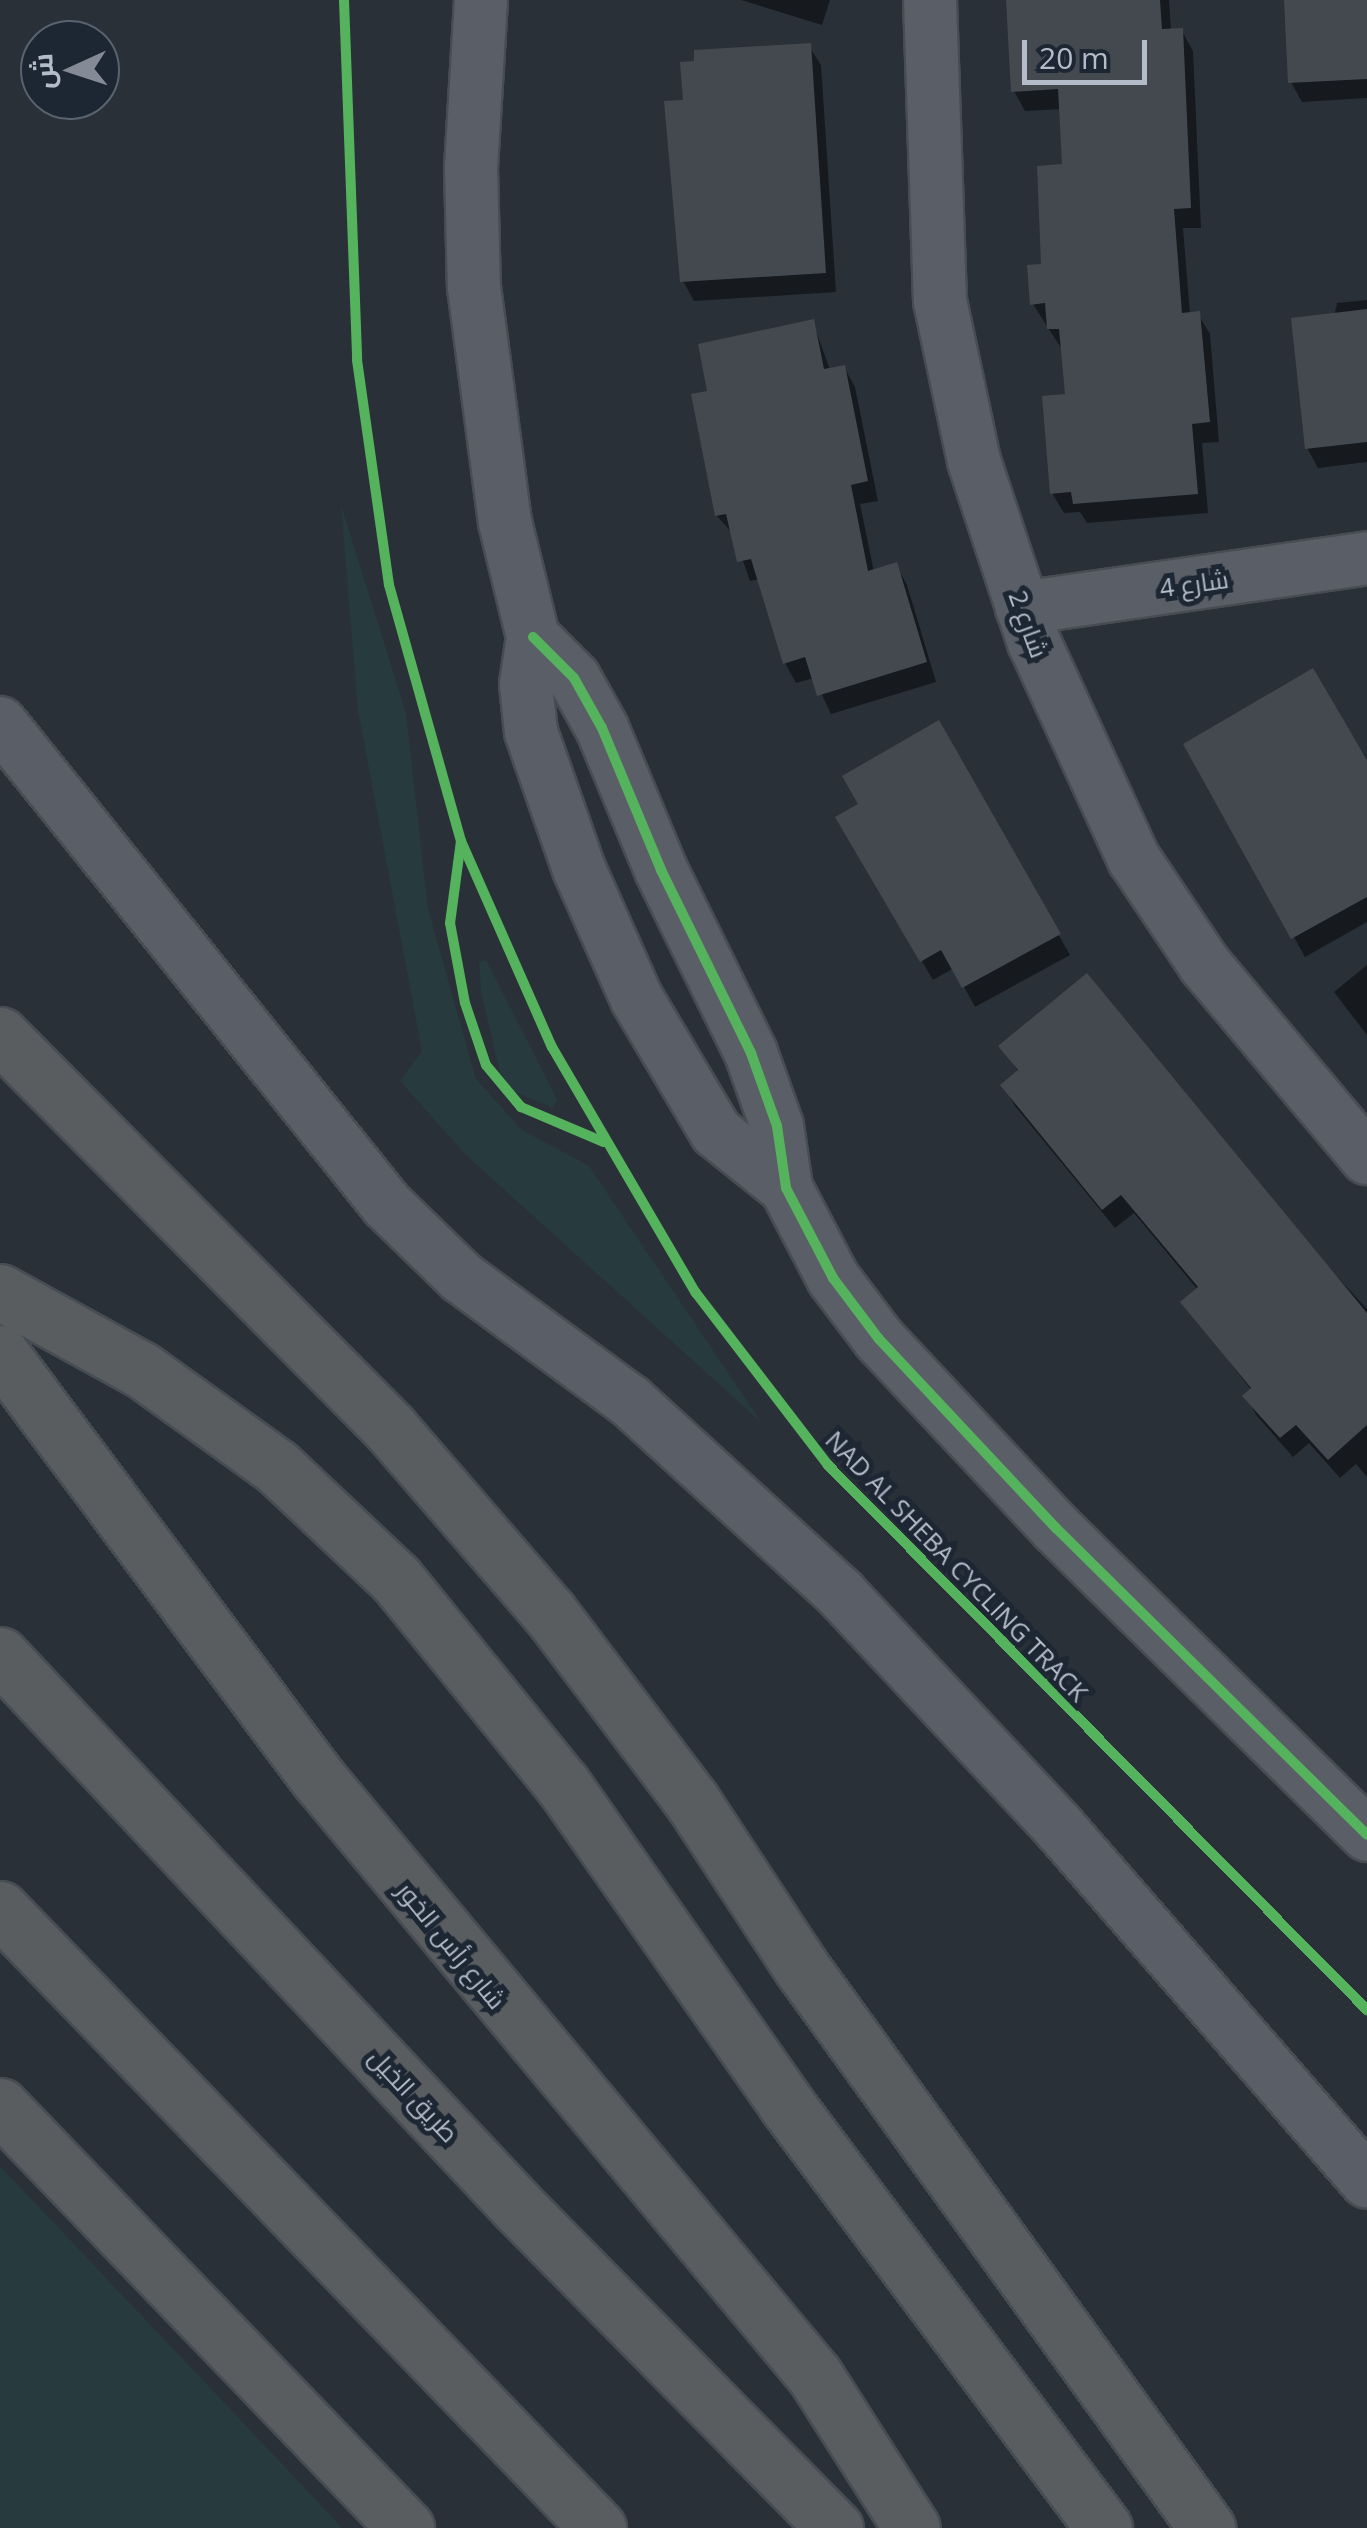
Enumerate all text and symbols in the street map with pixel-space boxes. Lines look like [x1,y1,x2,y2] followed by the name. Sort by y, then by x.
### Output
[20,20,120,120] north arrow
[1027,20,1152,82] scale bar
[1039,37,1109,78] text: 20 m
[22,53,62,90] text: ش
[1158,563,1230,603] street label: شارع 4
[1003,586,1055,662] street label: شارع 2
[820,1425,1094,1707] street label: NAD AL SHEBA CYCLING TRACK
[392,1875,512,2015] street label: شارع رأس الخور
[363,2042,465,2148] street label: طريق الخيل

